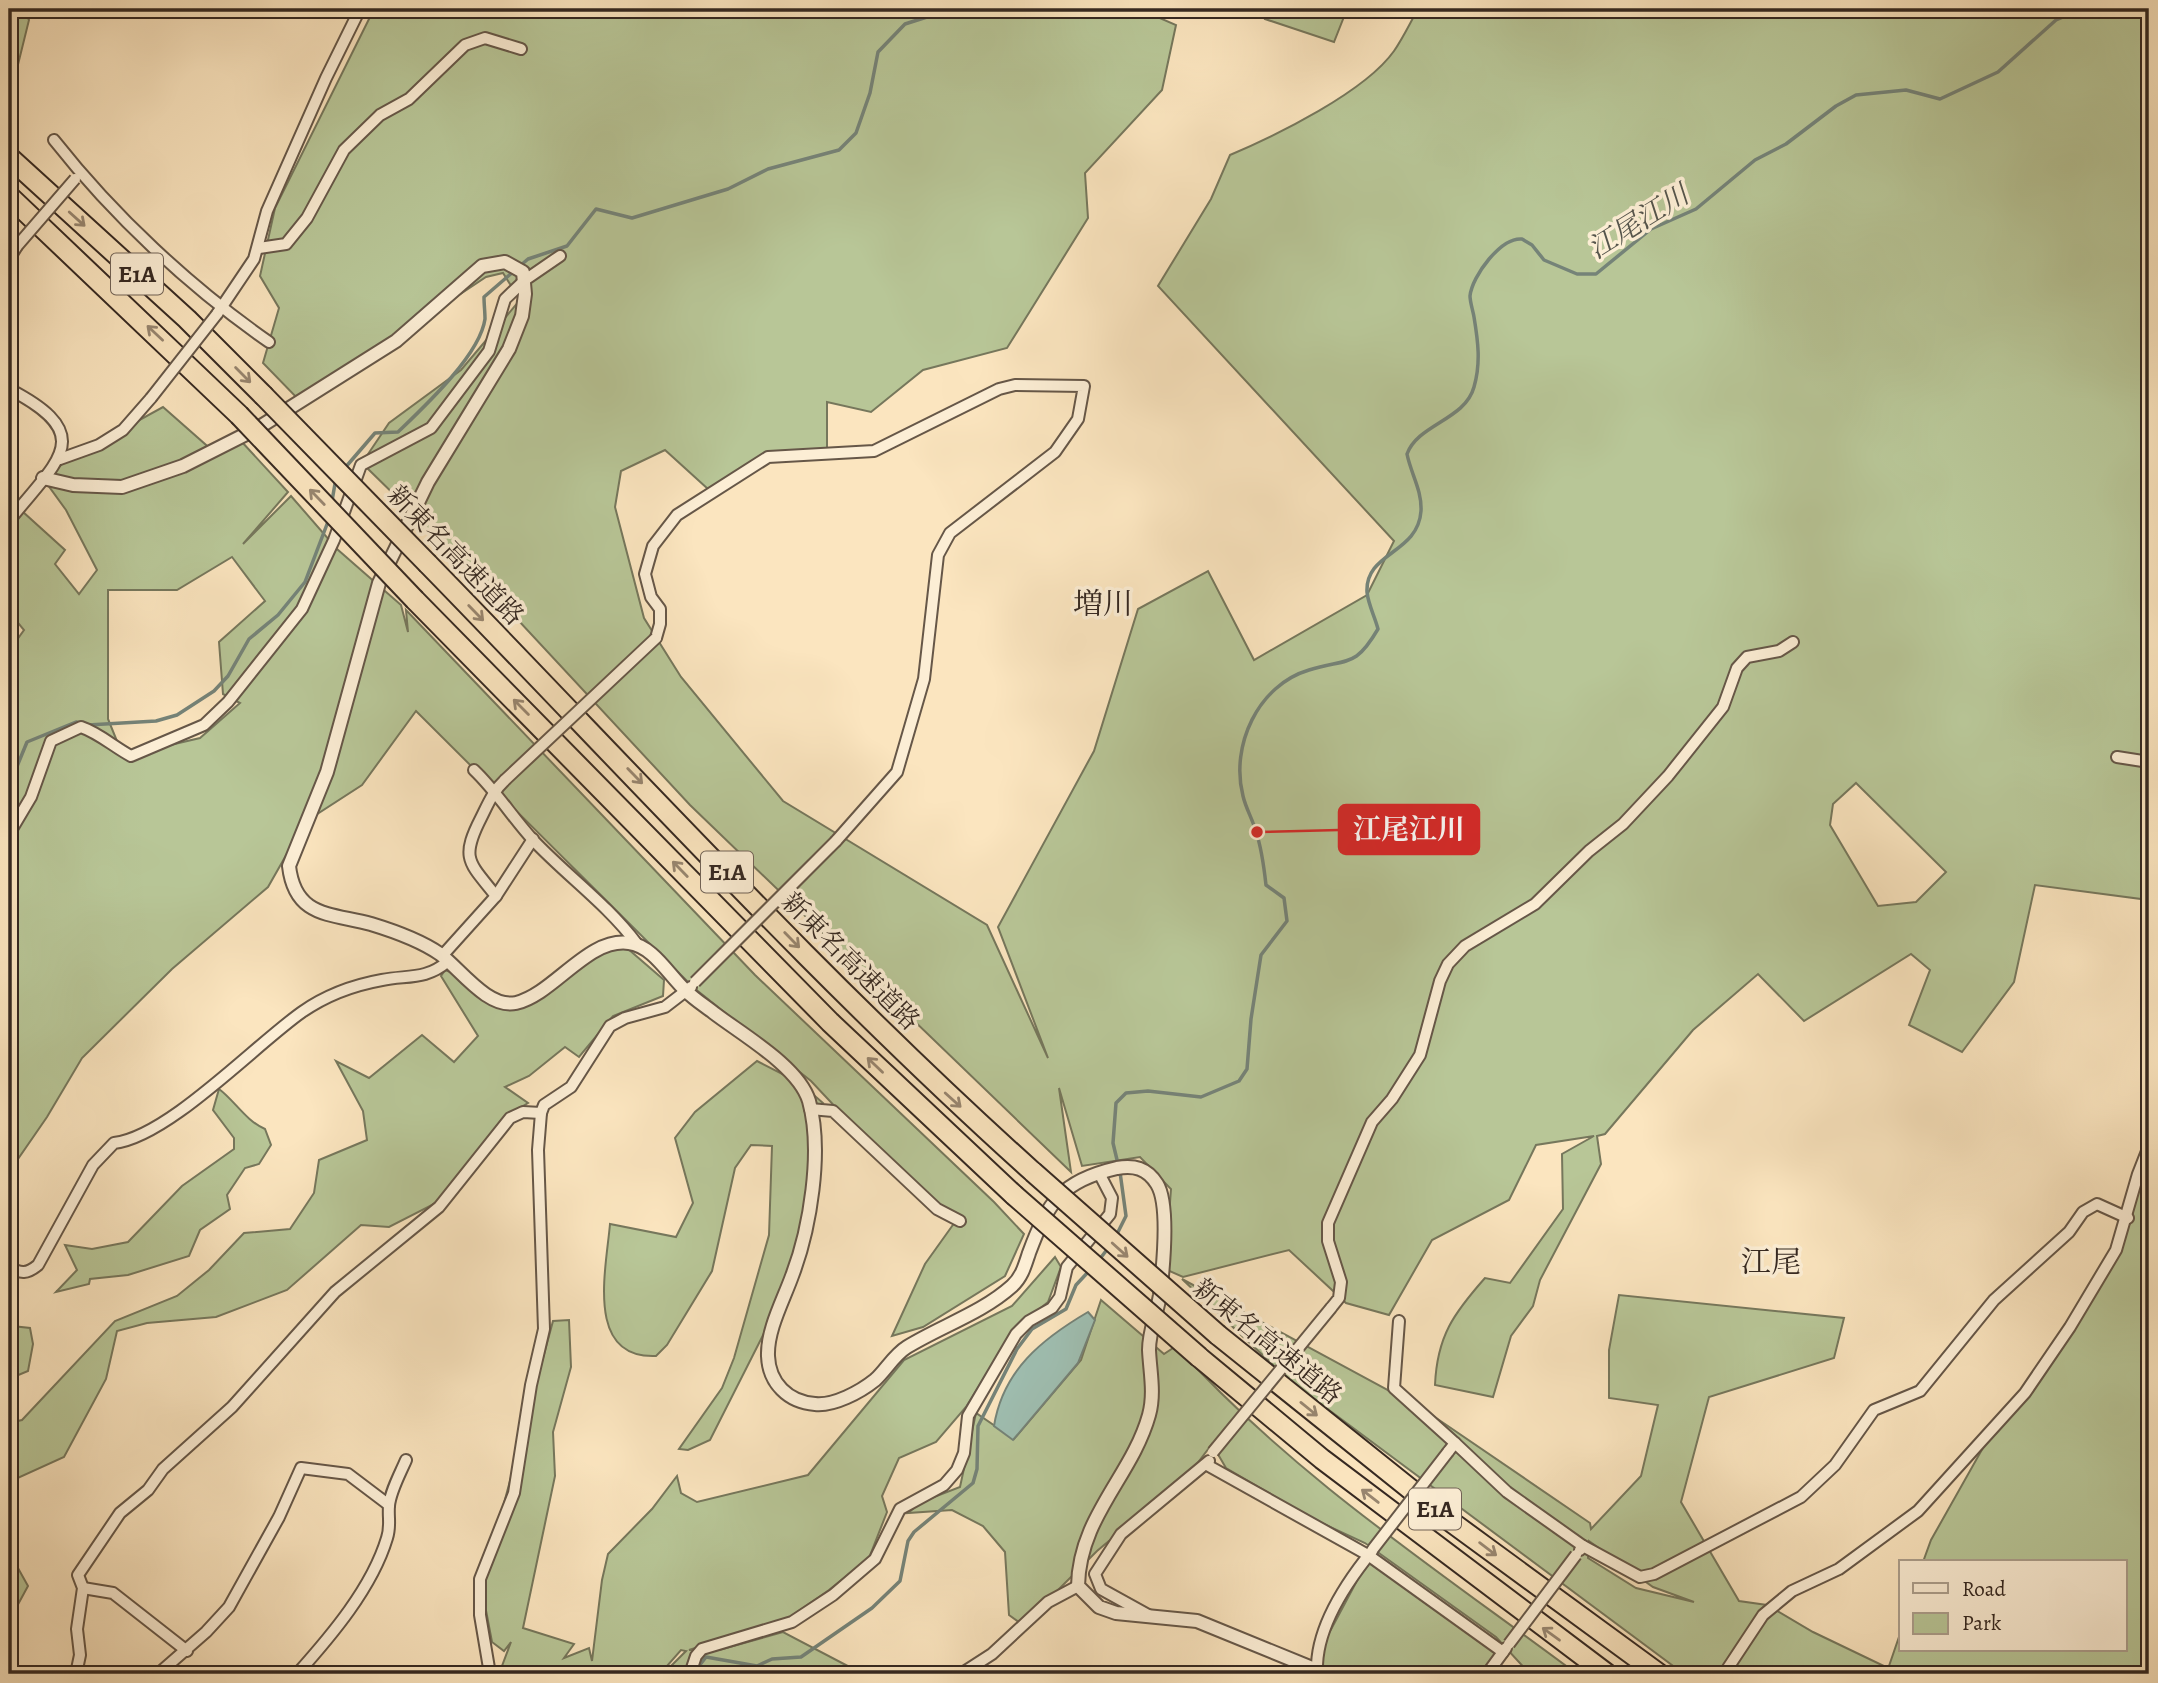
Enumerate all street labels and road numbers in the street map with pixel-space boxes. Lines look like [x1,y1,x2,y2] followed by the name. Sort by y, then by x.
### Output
[111,254,163,295] road number: E1A
[380,478,531,633] street label: 新東名高速道路
[701,852,753,892] road number: E1A
[774,885,927,1038] street label: 新東名高速道路
[1186,1271,1349,1412] street label: 新東名高速道路
[1409,1489,1461,1530] road number: E1A

